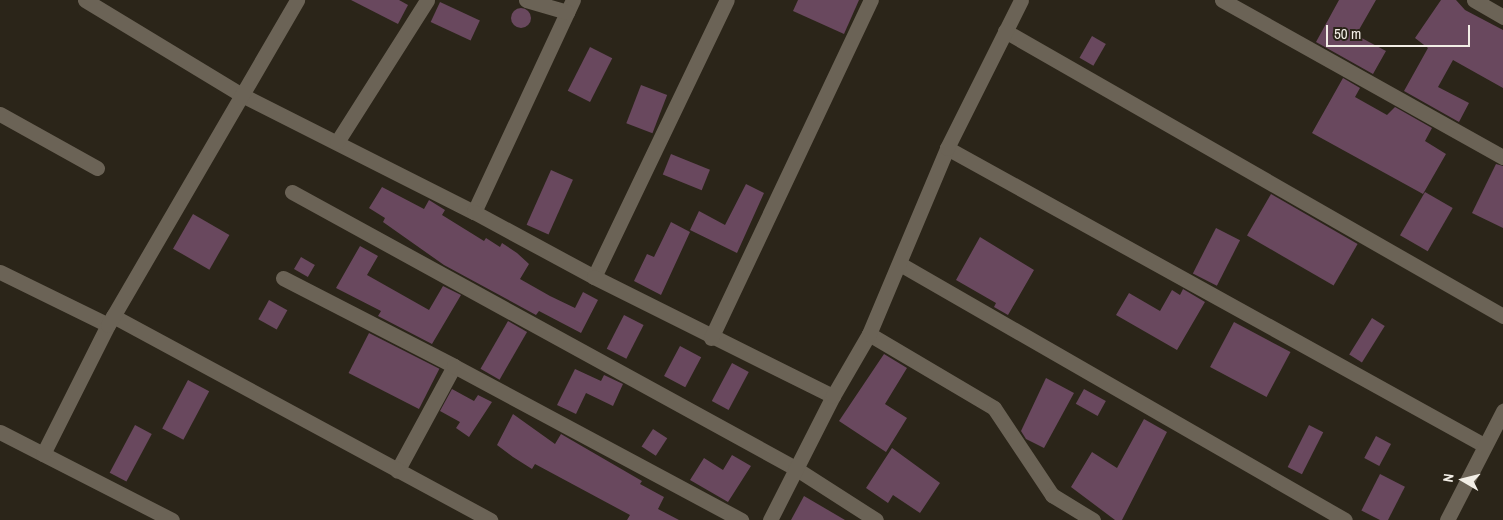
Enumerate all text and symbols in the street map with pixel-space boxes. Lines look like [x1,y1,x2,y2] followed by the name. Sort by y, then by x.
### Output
[1328,15,1472,47] scale bar
[1334,23,1361,44] text: 50 m
[1438,455,1488,505] north arrow
[1439,473,1458,483] text: N

